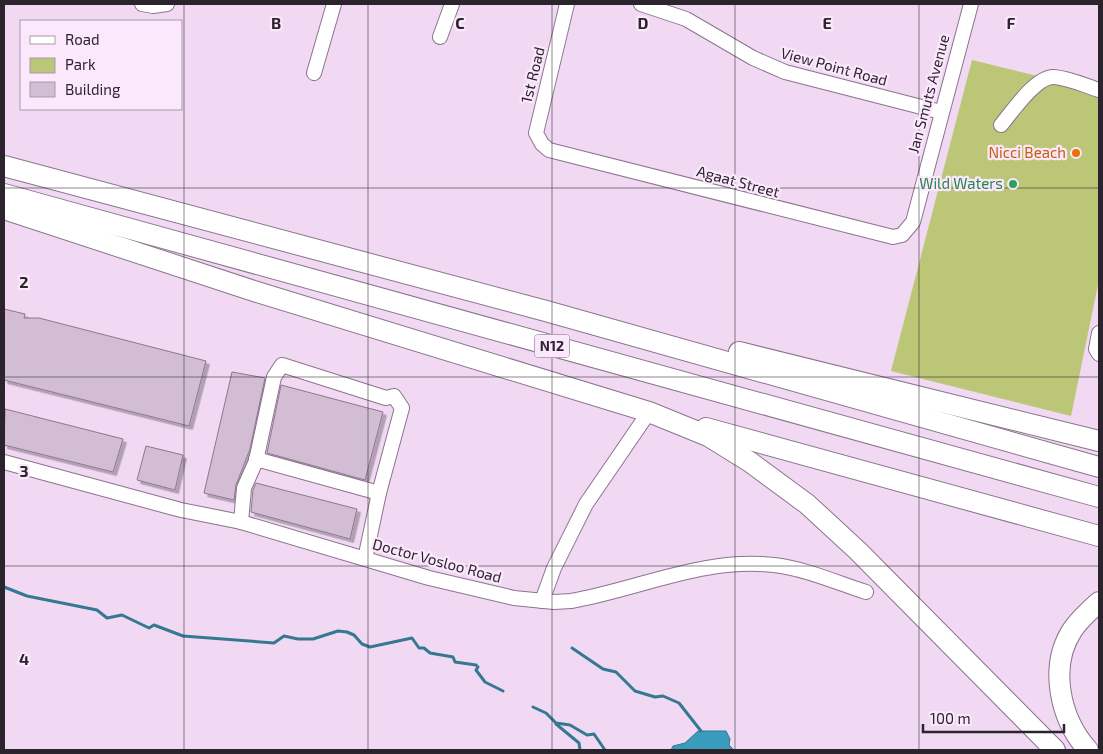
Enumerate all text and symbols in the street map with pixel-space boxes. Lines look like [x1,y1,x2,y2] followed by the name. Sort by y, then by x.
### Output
[271,13,281,32] text: B
[455,13,465,32] text: C
[638,13,649,32] text: D
[822,13,832,32] text: E
[1007,13,1016,32] text: F
[20,20,182,110] legend
[65,30,100,48] text: Road
[904,32,953,155] street label: Jan Smuts Avenue
[779,43,890,89] street label: View Point Road
[516,45,548,105] street label: 1st Road
[65,55,96,73] text: Park
[65,80,121,98] text: Building
[988,143,1066,161] place label: Nicci Beach
[1070,147,1082,159] marker: Nicci Beach
[695,161,782,201] street label: Agaat Street
[919,174,1003,192] place label: Wild Waters
[1007,178,1019,190] marker: Wild Waters
[19,272,29,291] text: 2
[534,334,570,358] road number: N12
[19,461,29,480] text: 3
[371,534,504,586] street label: Doctor Vosloo Road
[19,649,29,668] text: 4
[923,702,1064,734] scale bar
[930,709,971,727] text: 100 m

